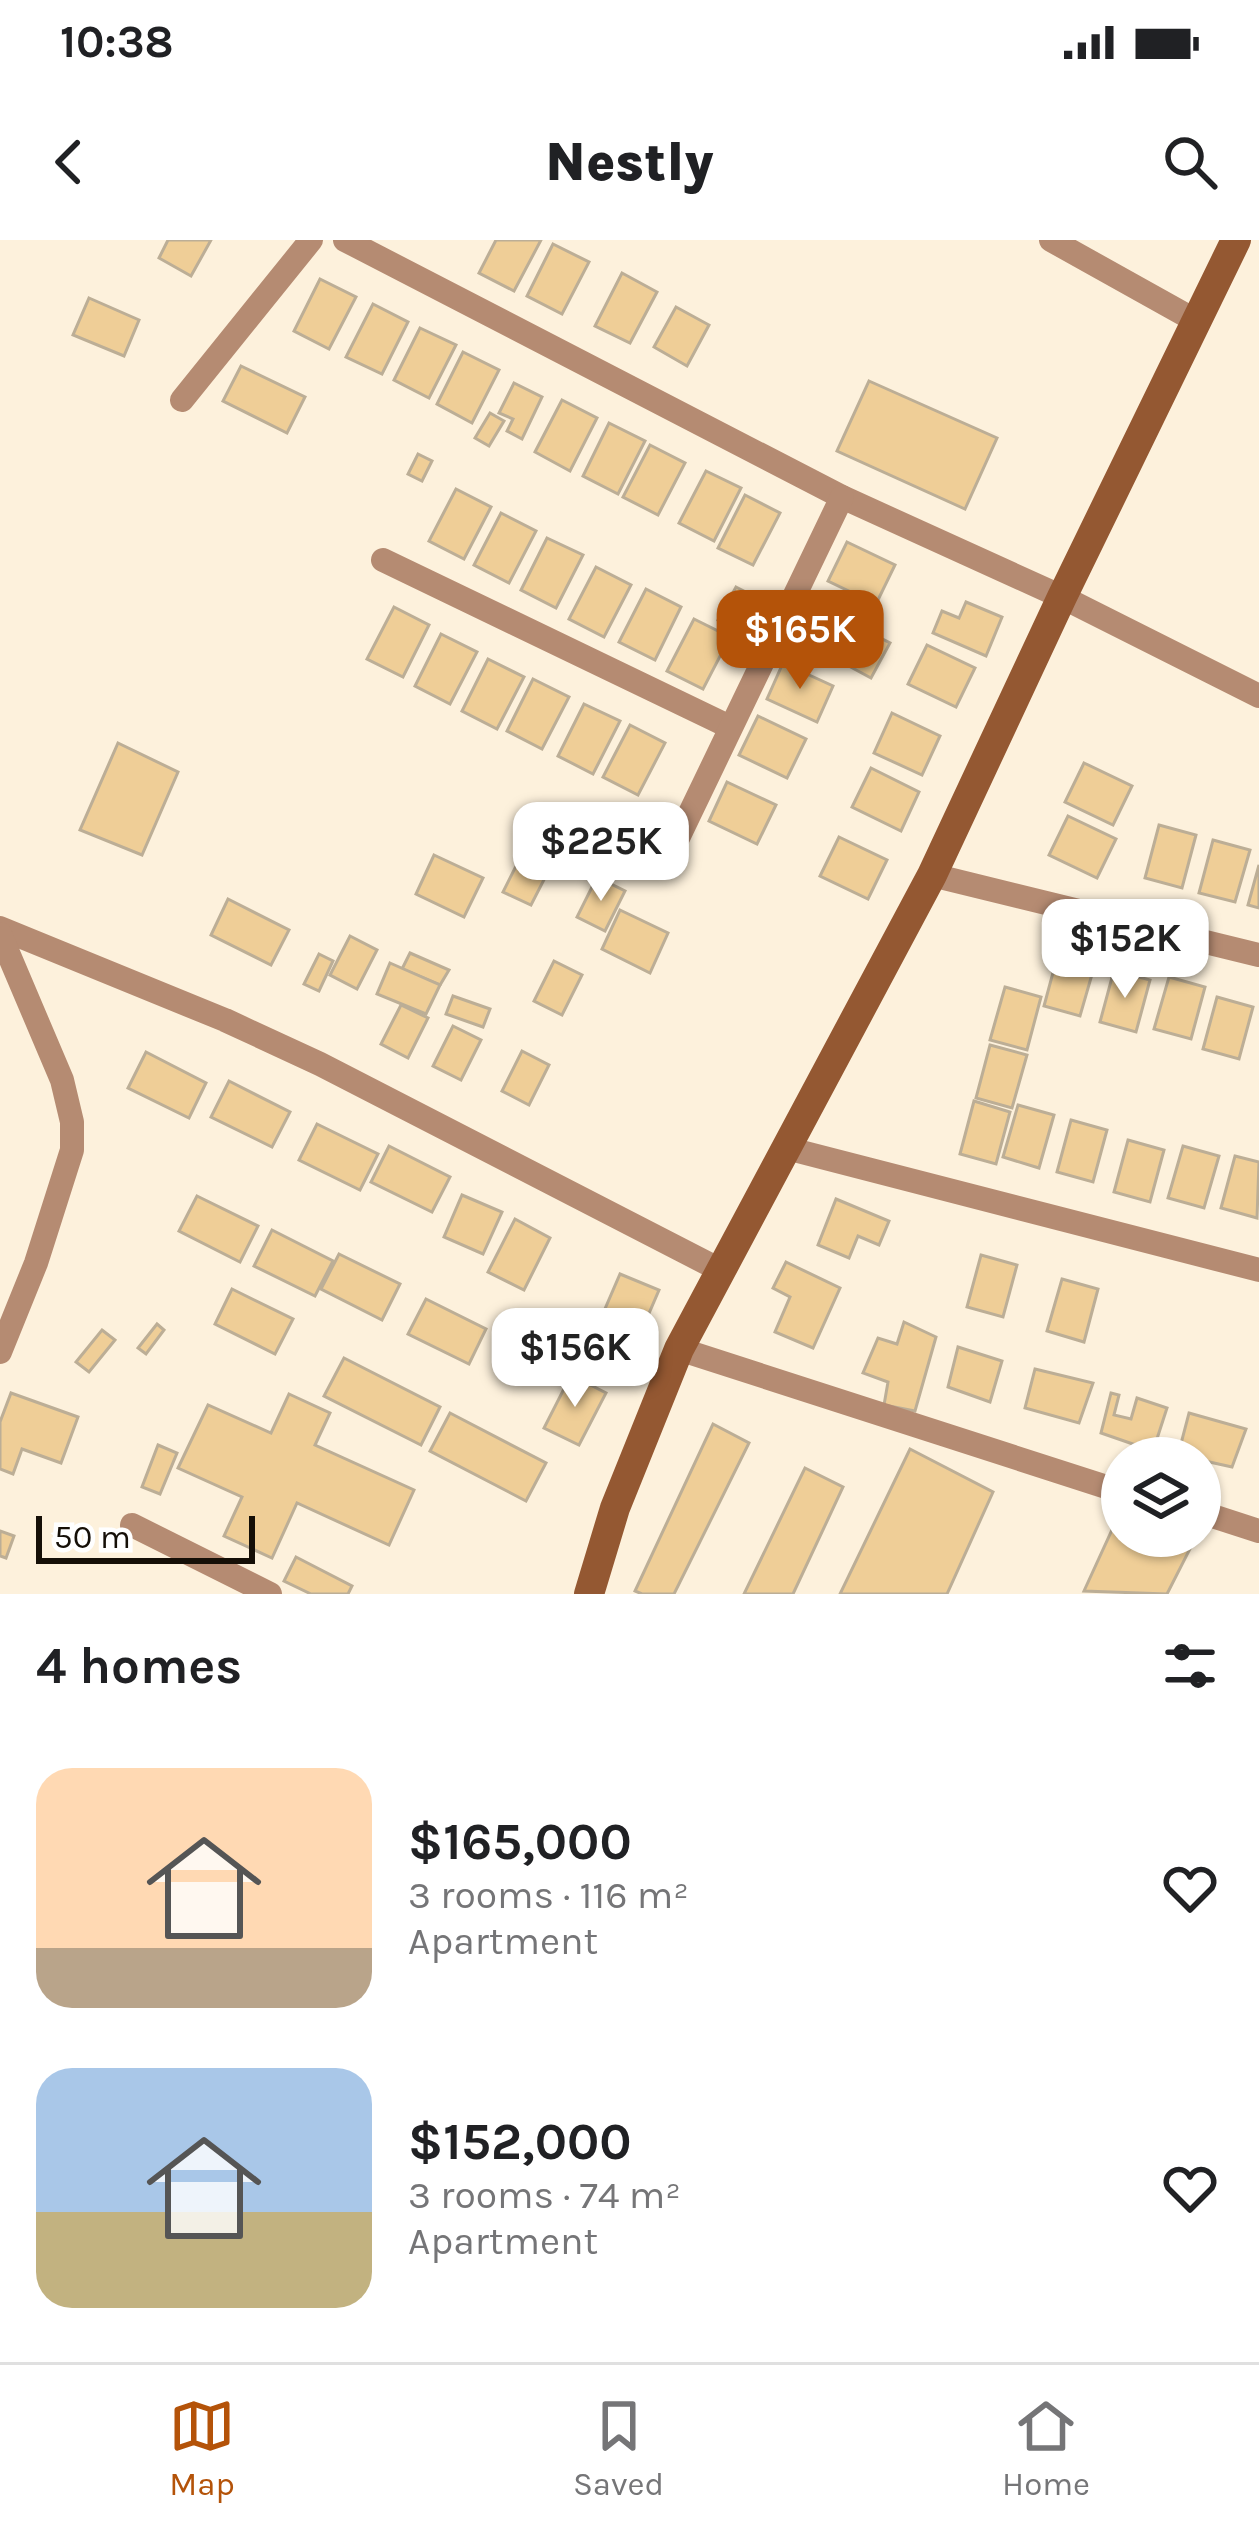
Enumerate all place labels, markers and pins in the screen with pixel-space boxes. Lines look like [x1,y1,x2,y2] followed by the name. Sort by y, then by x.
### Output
[716,590,884,692] pin: $165K
[517,802,685,904] pin: $225K
[1041,899,1209,1001] pin: $152K
[491,1308,659,1410] pin: $156K

